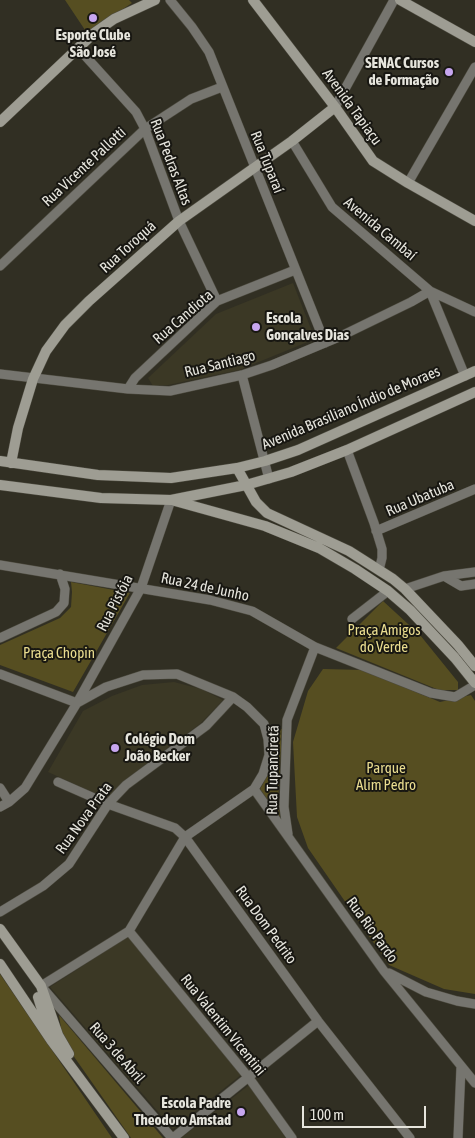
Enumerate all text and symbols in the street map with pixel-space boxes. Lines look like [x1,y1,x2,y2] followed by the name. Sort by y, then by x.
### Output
[87,12,99,24] marker: Esporte Clube São José
[55,26,131,61] place label: Esporte Clube São José
[365,54,439,89] place label: SENAC Cursos de Formação
[318,65,386,149] street label: Avenida Tapiaçu
[443,66,455,78] marker: SENAC Cursos de Formação
[146,116,196,208] street label: Rua Pedras Altas
[38,124,130,210] street label: Rua Vicente Pallotti
[246,128,288,196] street label: Rua Tuparaí
[340,193,420,265] street label: Avenida Cambaí
[96,217,160,277] street label: Rua Toroquá
[149,286,217,348] street label: Rua Candiota
[266,309,349,344] place label: Escola Gonçalves Dias
[250,321,262,333] marker: Escola Gonçalves Dias
[183,347,257,381] street label: Rua Santiago
[259,362,443,454] street label: Avenida Brasiliano Índio de Moraes
[383,476,457,520] street label: Rua Ubatuba
[159,569,251,605] street label: Rua 24 de Junho
[93,572,137,634] street label: Rua Pistóia
[347,621,421,656] park label: Praça Amigos do Verde
[23,644,95,662] park label: Praça Chopin
[263,725,283,815] street label: Rua Tupanciretã
[125,730,195,765] place label: Colégio Dom João Becker
[109,742,121,754] marker: Colégio Dom João Becker
[356,759,416,794] park label: Parque Alim Pedro
[52,779,116,857] street label: Rua Nova Prata
[232,882,300,968] street label: Rua Dom Pedrito
[342,894,402,966] street label: Rua Rio Pardo
[177,971,269,1079] street label: Rua Valentim Vicentini
[86,1019,148,1087] street label: Rua 3 de Abril
[134,1094,231,1129] place label: Escola Padre Theodoro Amstad
[305,1096,429,1128] scale bar
[235,1106,247,1118] marker: Escola Padre Theodoro Amstad
[310,1106,344,1123] text: 100 m

